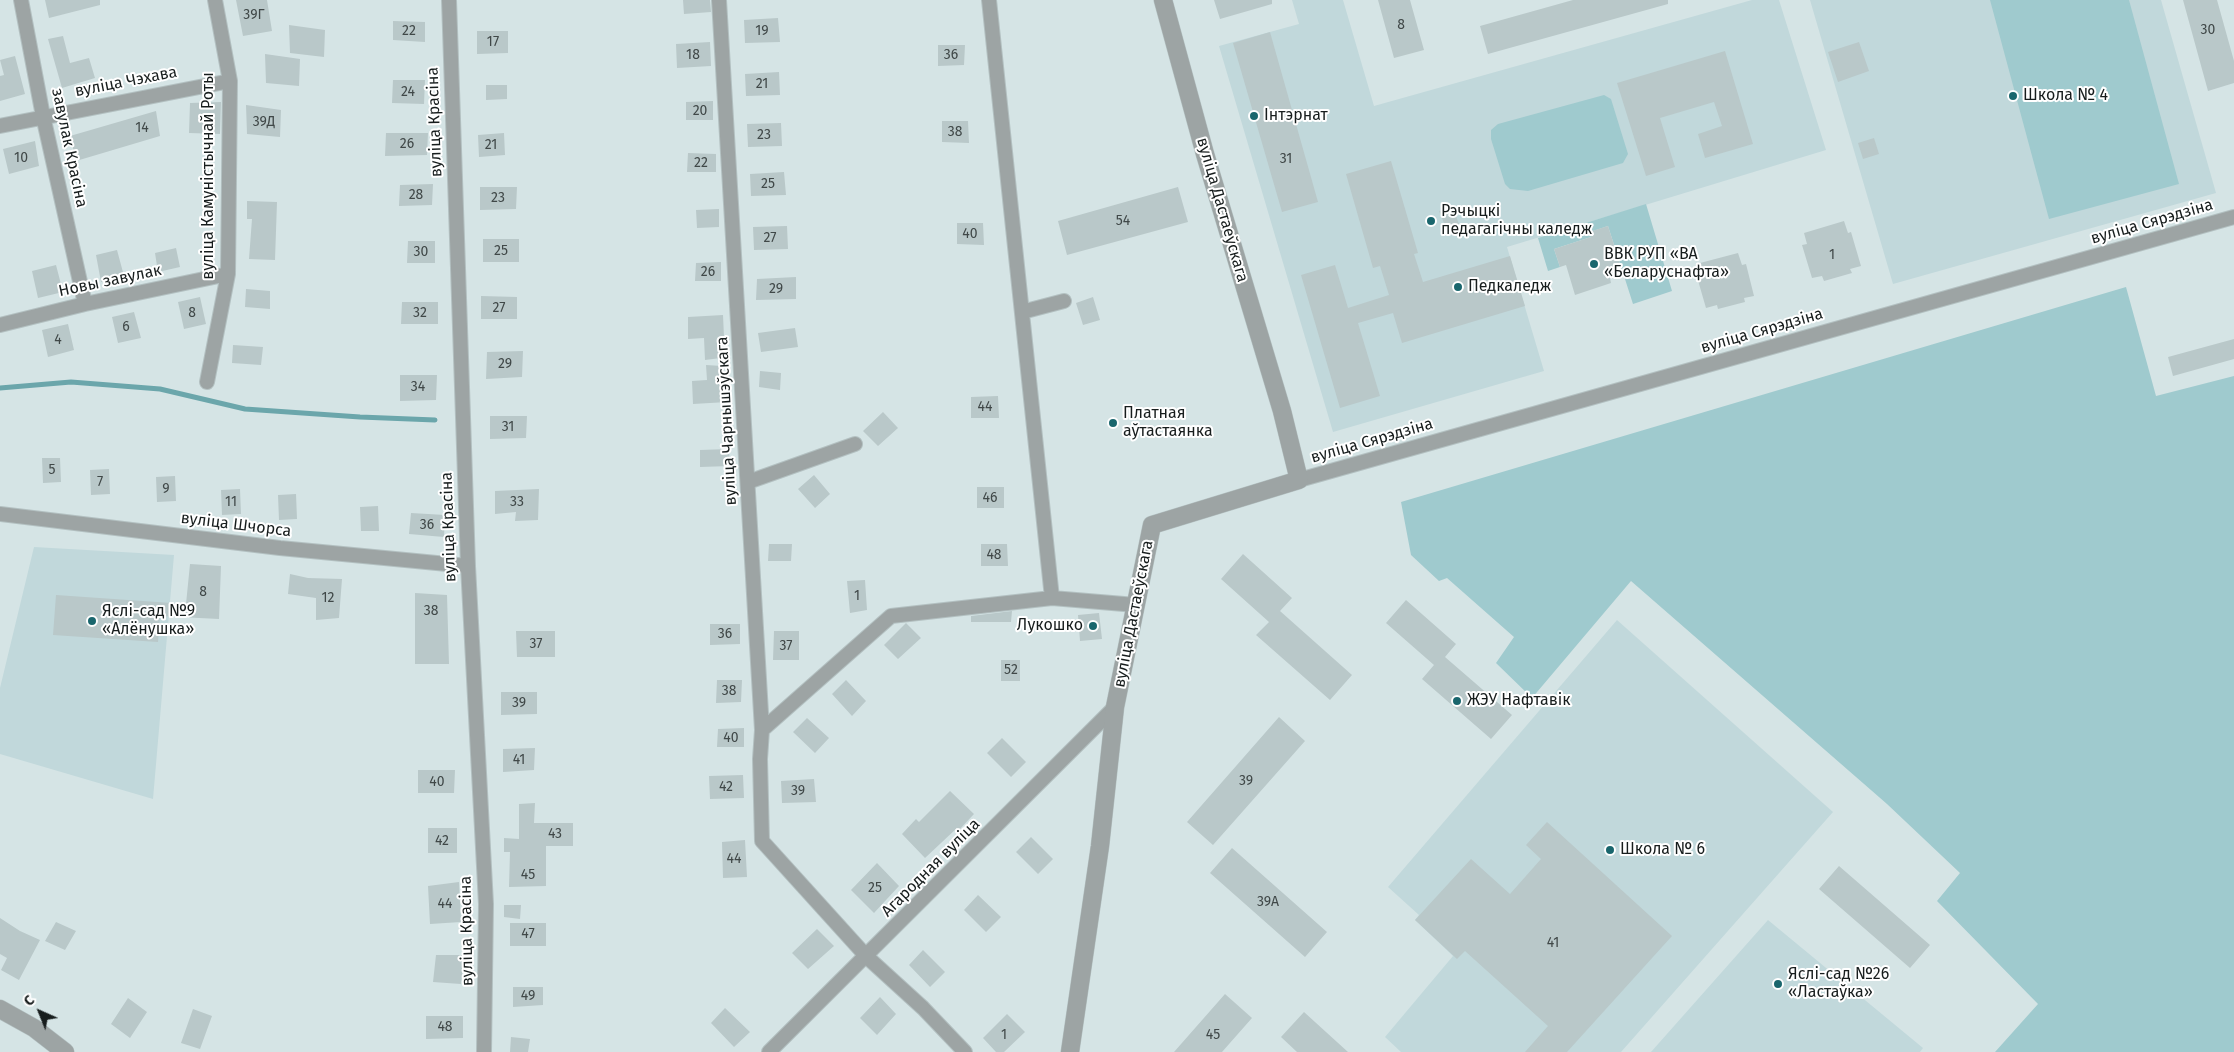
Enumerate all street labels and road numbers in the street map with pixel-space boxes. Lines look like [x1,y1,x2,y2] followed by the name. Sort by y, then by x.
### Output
[73,63,179,101] street label: вуліца Чэхава
[423,67,447,177] street label: вуліца Красіна
[199,72,219,280] street label: вуліца Камуністычнай Роты
[47,87,91,209] street label: завулак Красіна
[1192,135,1252,285] street label: вуліца Дастаеўскага
[2089,195,2215,249] street label: вуліца Сярэдзіна
[57,261,163,301] street label: Новы завулак
[1699,304,1825,358] street label: вуліца Сярэдзіна
[713,336,741,506] street label: вуліца Чарнышэўскага
[1309,414,1435,468] street label: вуліца Сярэдзіна
[437,472,461,582] street label: вуліца Красіна
[180,509,292,541] street label: вуліца Шчорса
[1110,539,1158,689] street label: вуліца Дастаеўскага
[878,815,984,921] street label: Агародная вуліца
[456,876,478,986] street label: вуліца Красіна

